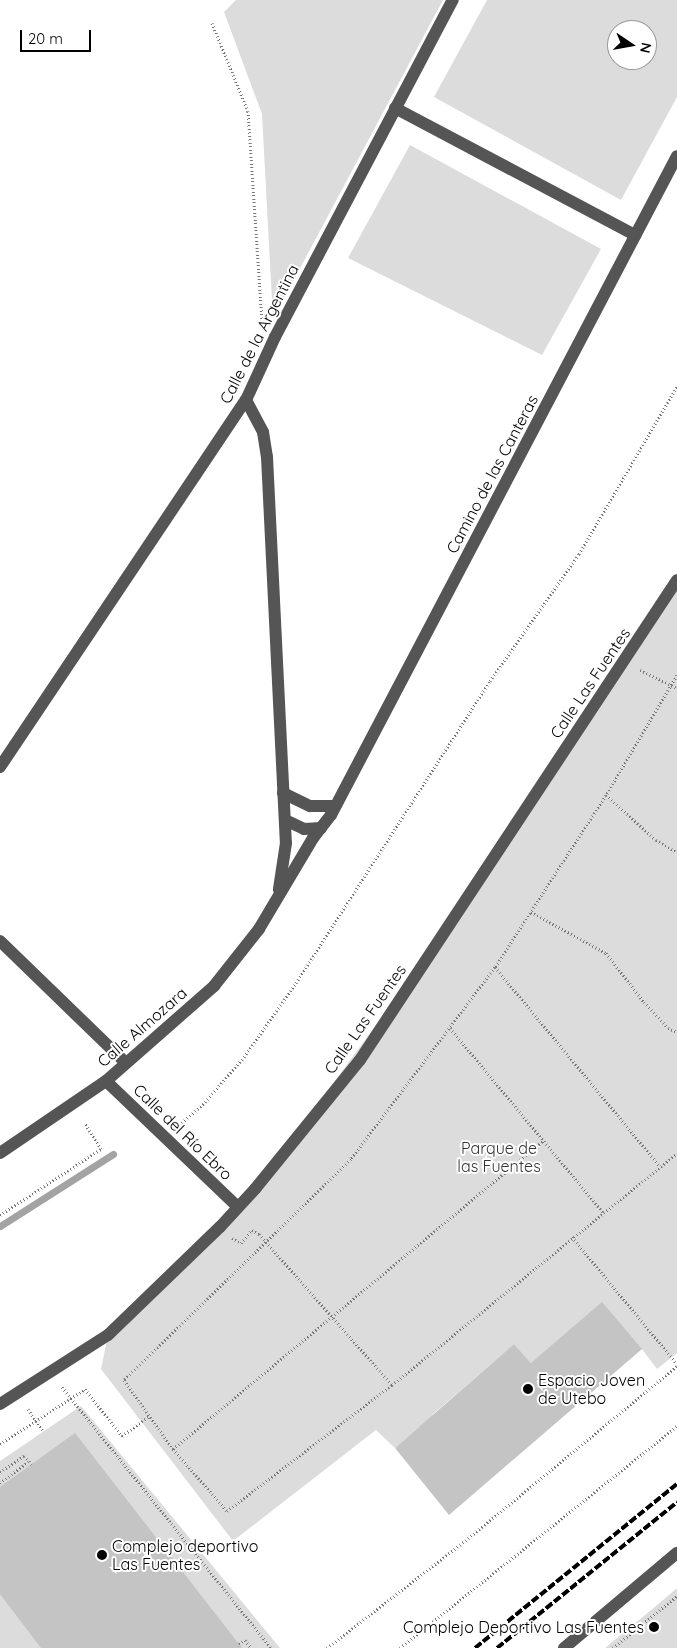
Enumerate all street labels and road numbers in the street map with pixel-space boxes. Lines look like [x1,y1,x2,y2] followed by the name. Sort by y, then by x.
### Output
[216,261,302,407] street label: Calle de la Argentina
[442,391,542,557] street label: Camino de las Canteras
[546,624,634,742] street label: Calle Las Fuentes
[320,961,410,1077] street label: Calle Las Fuentes
[93,983,191,1071] street label: Calle Almozara
[130,1080,236,1184] street label: Calle del Río Ebro

